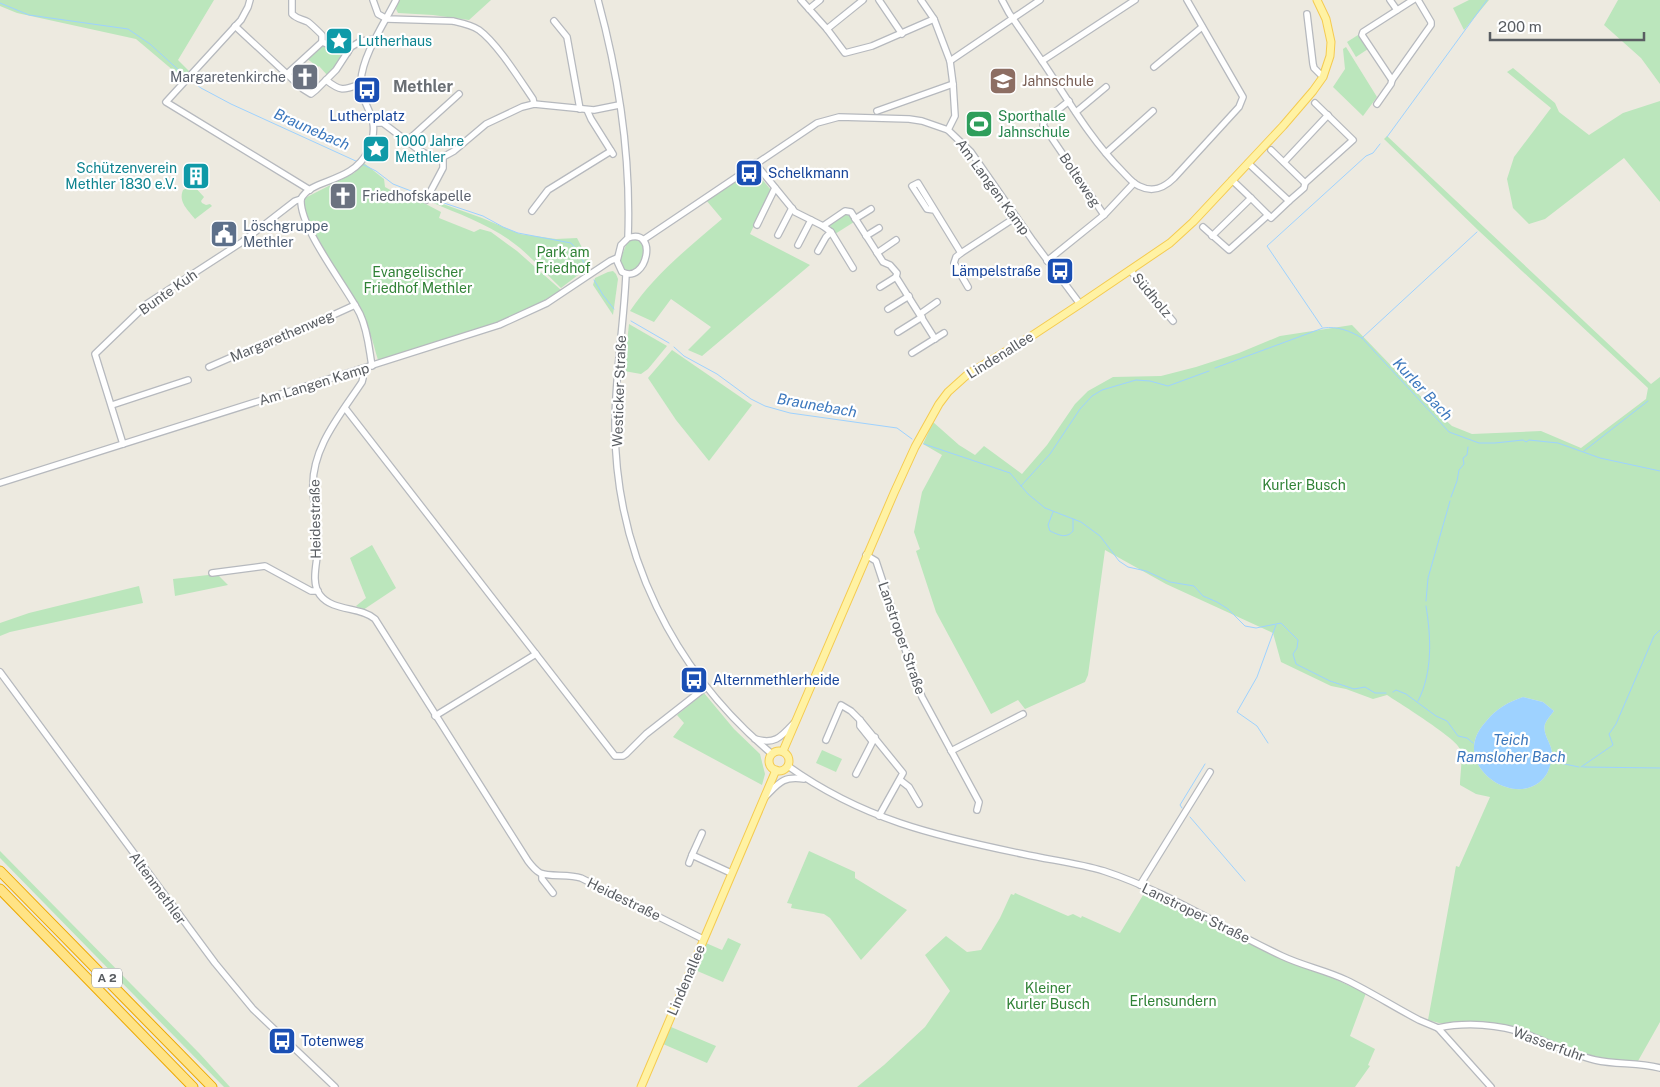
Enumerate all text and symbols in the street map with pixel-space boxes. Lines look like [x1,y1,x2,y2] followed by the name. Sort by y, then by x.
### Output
[1490,10,1644,42] scale bar
[1498,18,1542,35] text: 200 m
[324,26,354,56] place icon: Lutherhaus
[358,33,432,49] place label: Lutherhaus
[290,62,320,92] church icon: Margaretenkirche
[988,66,1018,96] school or university icon: Jahnschule
[170,69,286,85] place label: Margaretenkirche
[1022,73,1094,89] place label: Jahnschule
[352,75,382,105] bus stop icon: Lutherplatz
[393,77,453,96] district label: Methler
[272,105,352,153] water label: Braunebach
[329,108,405,124] place label: Lutherplatz
[998,108,1070,140] place label: Sporthalle Jahnschule
[964,109,994,139] sports icon: Sporthalle Jahnschule
[395,133,464,165] place label: 1000 Jahre Methler
[361,134,391,164] place icon: 1000 Jahre Methler
[953,136,1033,238] street label: Am Langen Kamp
[1056,150,1104,210] street label: Bolteweg
[734,158,764,188] bus stop icon: Schelkmann
[65,160,177,192] place label: Schützenverein Methler 1830 e.V.
[181,161,211,191] building icon: Schützenverein Methler 1830 e.V.
[768,165,849,181] place label: Schelkmann
[328,181,358,211] church icon: Friedhofskapelle
[362,188,471,204] place label: Friedhofskapelle
[243,218,328,250] place label: Löschgruppe Methler
[209,219,239,249] public building icon: Löschgruppe Methler
[536,244,591,276] park label: Park am Friedhof
[1045,256,1075,286] bus stop icon: Lämpelstraße
[951,263,1041,279] place label: Lämpelstraße
[363,264,473,296] park label: Evangelischer Friedhof Methler
[136,266,200,318] street label: Bunte Kuh
[1129,270,1175,321] street label: Südholz
[228,307,337,365] street label: Margarethenweg
[964,328,1036,382] street label: Lindenallee
[609,335,629,447] street label: Westicker Straße
[1390,354,1456,424] water label: Kurler Bach
[257,360,371,408] street label: Am Langen Kamp
[776,390,858,420] water label: Braunebach
[1262,477,1346,493] park label: Kurler Busch
[306,479,324,559] street label: Heidestraße
[875,580,929,696] street label: Lanstroper Straße
[679,665,709,695] bus stop icon: Alternmethlerheide
[713,672,840,688] place label: Alternmethlerheide
[1456,731,1566,765] water label: Teich Ramsloher Bach
[126,849,190,927] street label: Altenmethler
[585,874,663,924] street label: Heidestraße
[1139,880,1253,946] street label: Lanstroper Straße
[664,942,708,1018] street label: Lindenallee
[92,968,122,988] road number: A 2
[1006,980,1090,1012] park label: Kleiner Kurler Busch
[1129,993,1217,1009] park label: Erlensundern
[1511,1024,1587,1064] street label: Wasserfuhr
[267,1026,297,1056] bus stop icon: Totenweg
[301,1033,365,1049] place label: Totenweg

